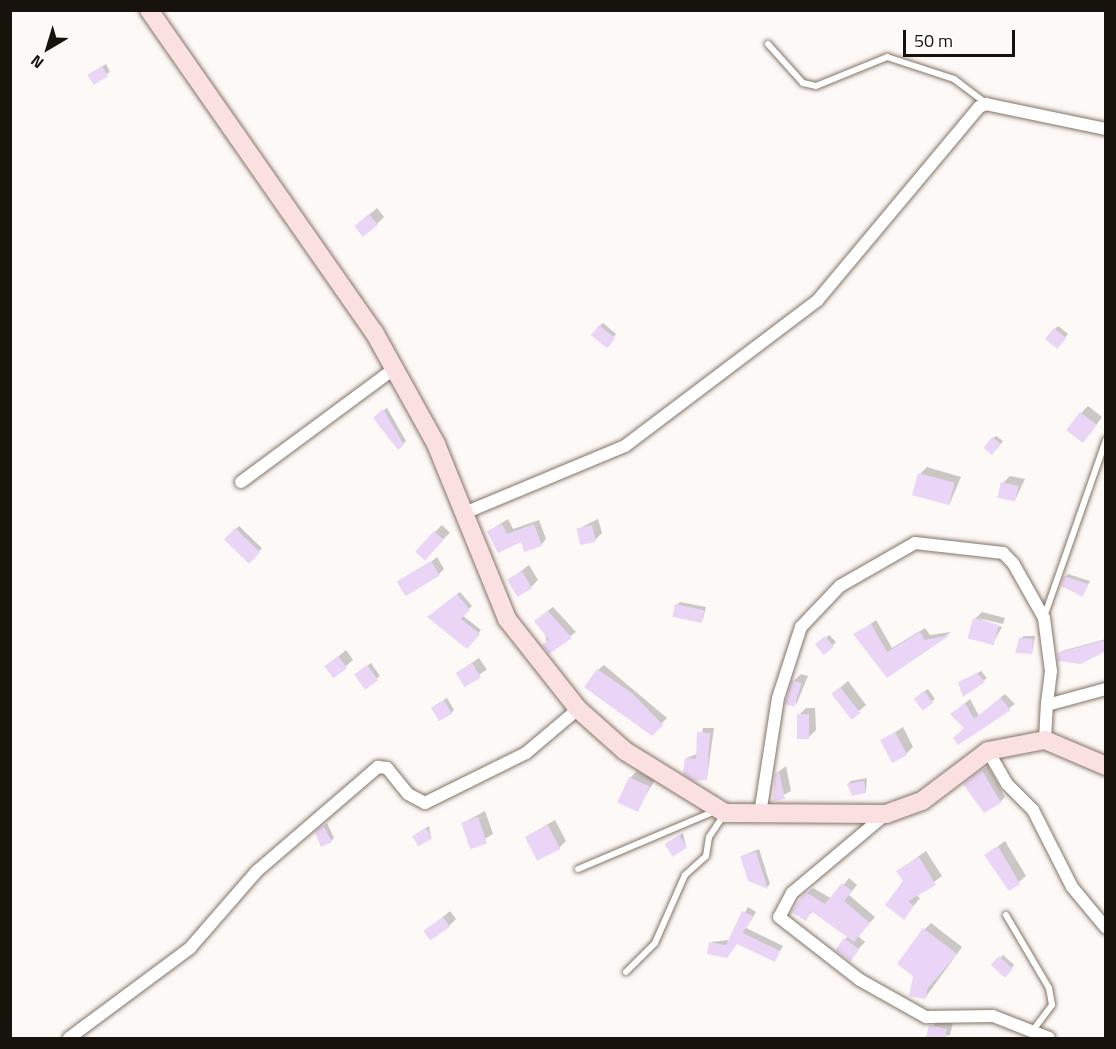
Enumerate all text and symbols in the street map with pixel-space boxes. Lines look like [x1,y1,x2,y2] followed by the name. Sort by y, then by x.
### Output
[18,18,78,78] north arrow
[906,18,1018,56] scale bar
[914,27,953,54] text: 50 m
[25,49,49,75] text: N

